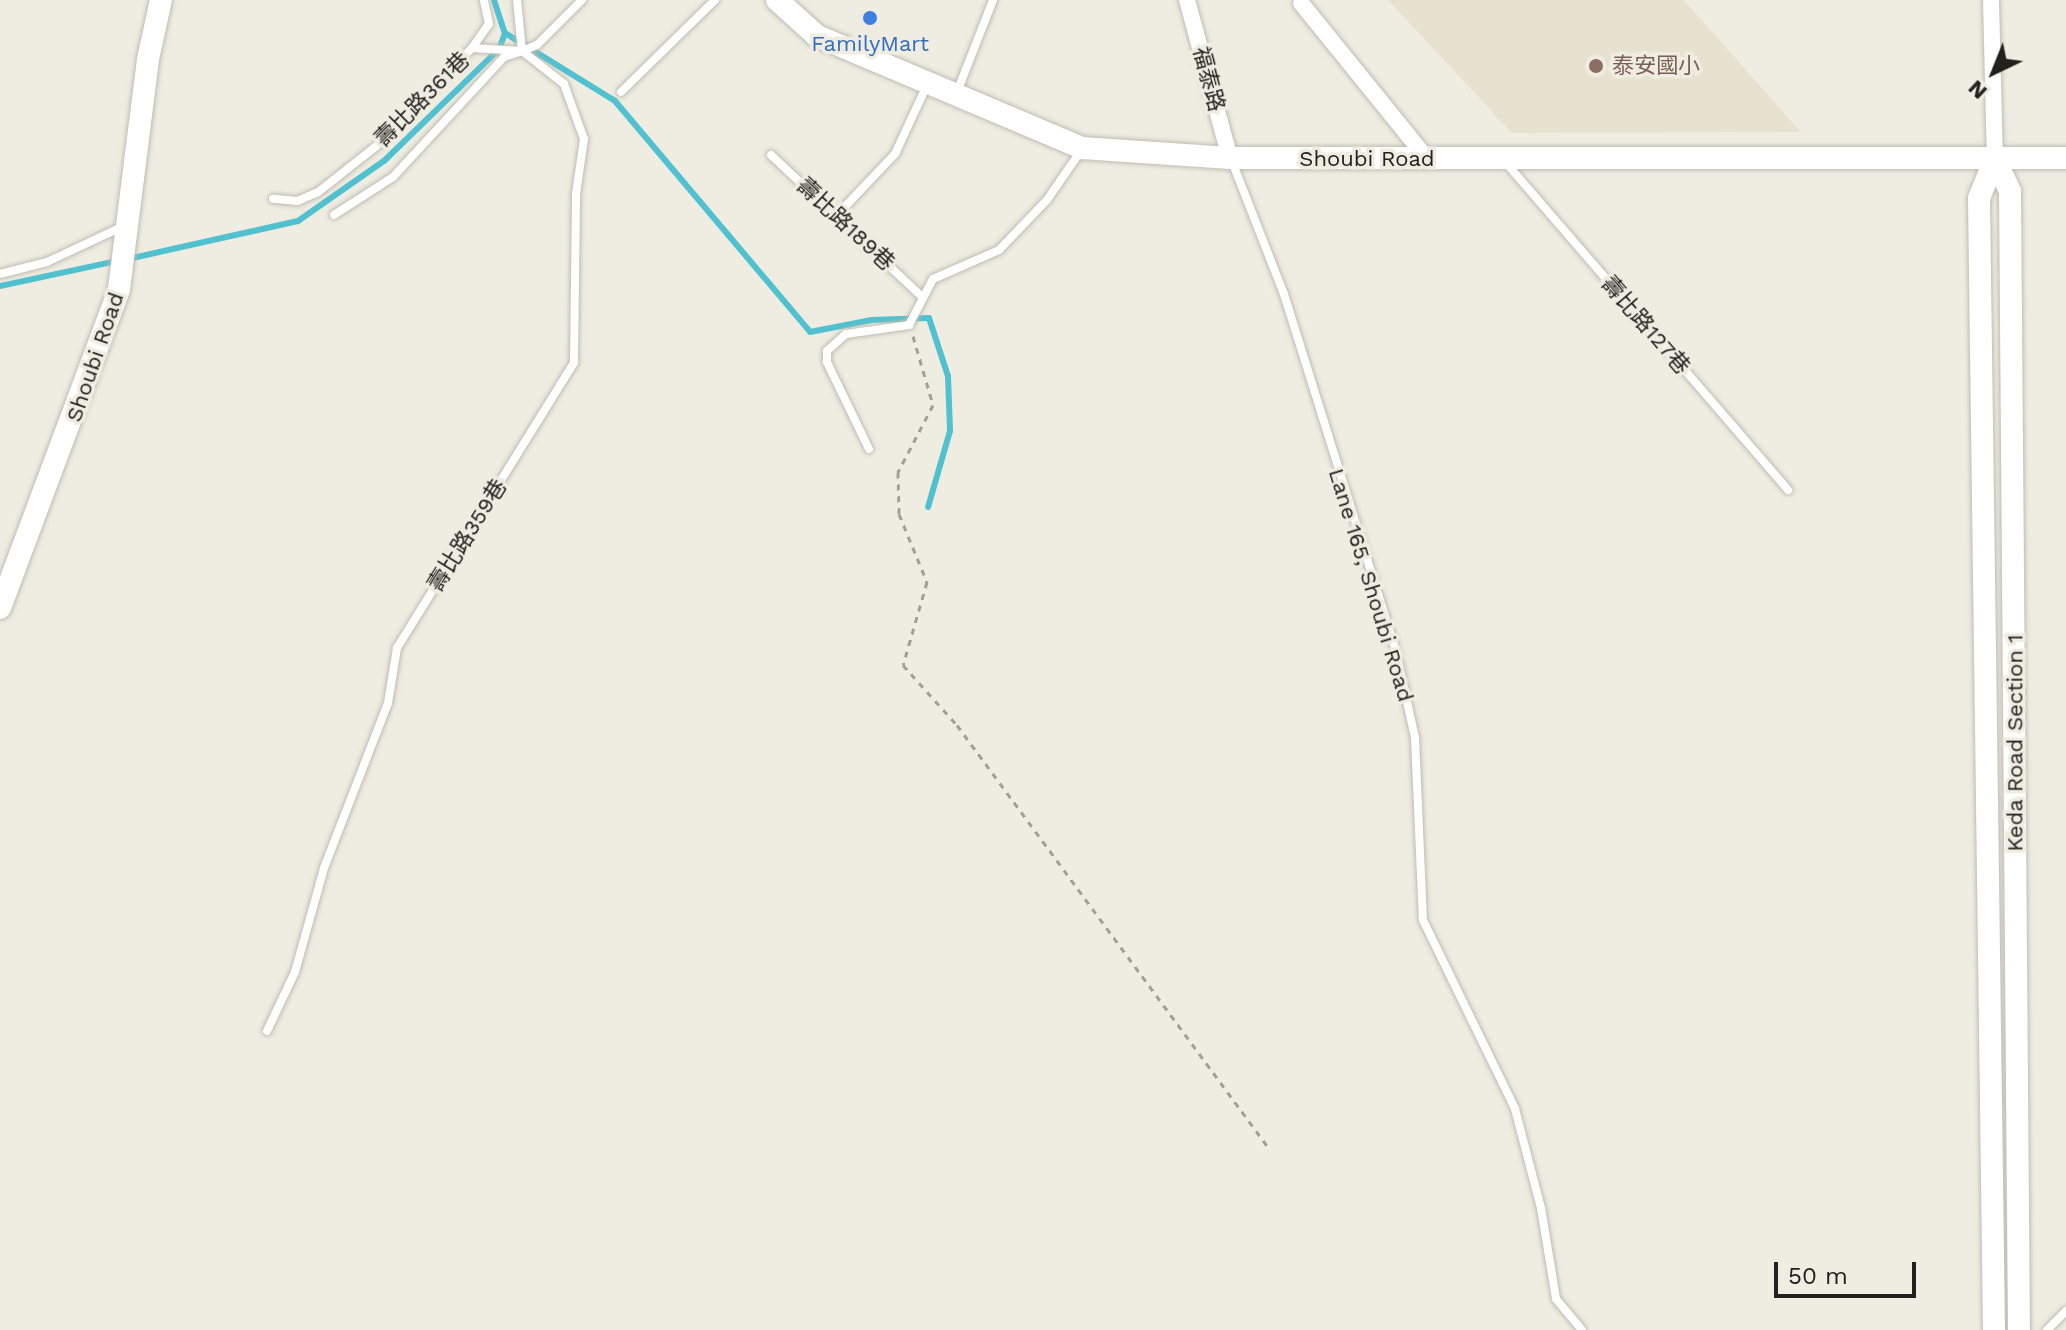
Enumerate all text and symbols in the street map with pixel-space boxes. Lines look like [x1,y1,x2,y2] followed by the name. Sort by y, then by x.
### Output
[861,9,879,27] marker: FamilyMart
[811,31,929,57] place label: FamilyMart
[1954,32,2034,112] north arrow
[1188,44,1230,114] street label: 福泰路
[369,46,475,152] street label: 壽比路361巷
[1612,53,1700,79] place label: 泰安國小
[1587,57,1605,75] marker: 泰安國小
[1963,75,1992,105] text: N
[1299,146,1435,172] street label: Shoubi Road
[792,172,900,276] street label: 壽比路189巷
[1596,271,1696,379] street label: 壽比路127巷
[60,289,130,425] street label: Shoubi Road
[1323,465,1419,705] street label: Lane 165, Shoubi Road
[422,474,512,596] street label: 壽比路359巷
[2002,634,2028,852] street label: Keda Road Section 1
[1778,1246,1920,1296] scale bar
[1788,1262,1848,1290] text: 50 m

